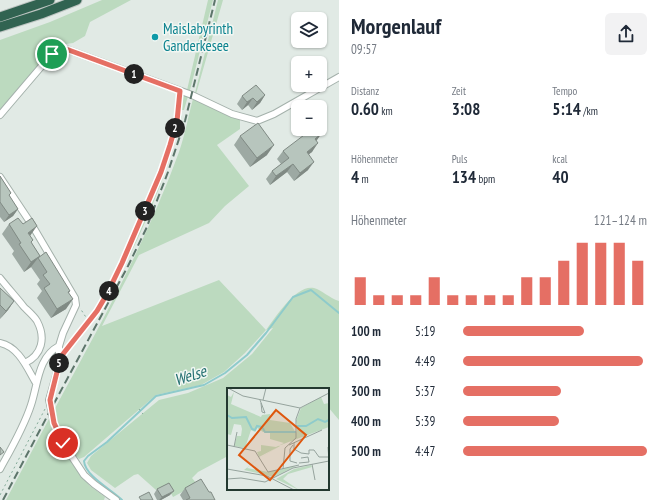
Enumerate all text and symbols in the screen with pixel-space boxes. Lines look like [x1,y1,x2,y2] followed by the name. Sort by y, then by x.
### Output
[291,12,327,136] map controls
[291,12,327,48] button: layers
[351,12,441,40] text: Morgenlauf
[605,13,647,55] button: share
[163,19,233,55] place label: Maislabyrinth Ganderkesee
[150,32,160,42] marker: Maislabyrinth Ganderkesee
[35,37,69,71] pin
[351,41,377,58] text: 09:57
[41,43,63,65] icon: arrive
[291,56,327,92] button: +
[124,64,144,84] pin: 1
[131,67,137,81] text: 1
[351,84,379,98] text: Distanz
[452,84,466,98] text: Zeit
[552,84,577,98] text: Tempo
[351,98,379,120] text: 0.60
[452,98,480,120] text: 3:08
[552,98,581,120] text: 5:14
[291,100,327,136] button: −
[379,104,393,118] text: km
[581,104,598,118] text: /km
[165,118,185,138] pin: 2
[172,121,178,135] text: 2
[351,152,398,166] text: Höhenmeter
[452,152,467,166] text: Puls
[552,152,567,166] text: kcal
[351,166,359,188] text: 4
[452,166,476,188] text: 134
[552,166,569,188] text: 40
[359,172,369,186] text: m
[476,172,495,186] text: bpm
[135,201,155,221] pin: 3
[142,204,148,218] text: 3
[351,212,407,229] text: Höhenmeter
[594,212,647,229] text: 121–124 m
[99,281,119,301] pin: 4
[106,284,112,298] text: 4
[351,323,381,340] text: 100 m
[415,323,435,340] text: 5:19
[49,353,69,373] pin: 5
[351,353,381,370] text: 200 m
[415,353,435,370] text: 4:49
[56,356,62,370] text: 5
[171,360,210,390] water label: Welse
[351,383,381,400] text: 300 m
[415,383,435,400] text: 5:37
[227,388,329,490] inset map
[351,413,381,430] text: 400 m
[415,413,435,430] text: 5:39
[46,426,80,460] pin
[52,432,74,454] icon: check
[351,443,381,460] text: 500 m
[415,443,435,460] text: 4:47

